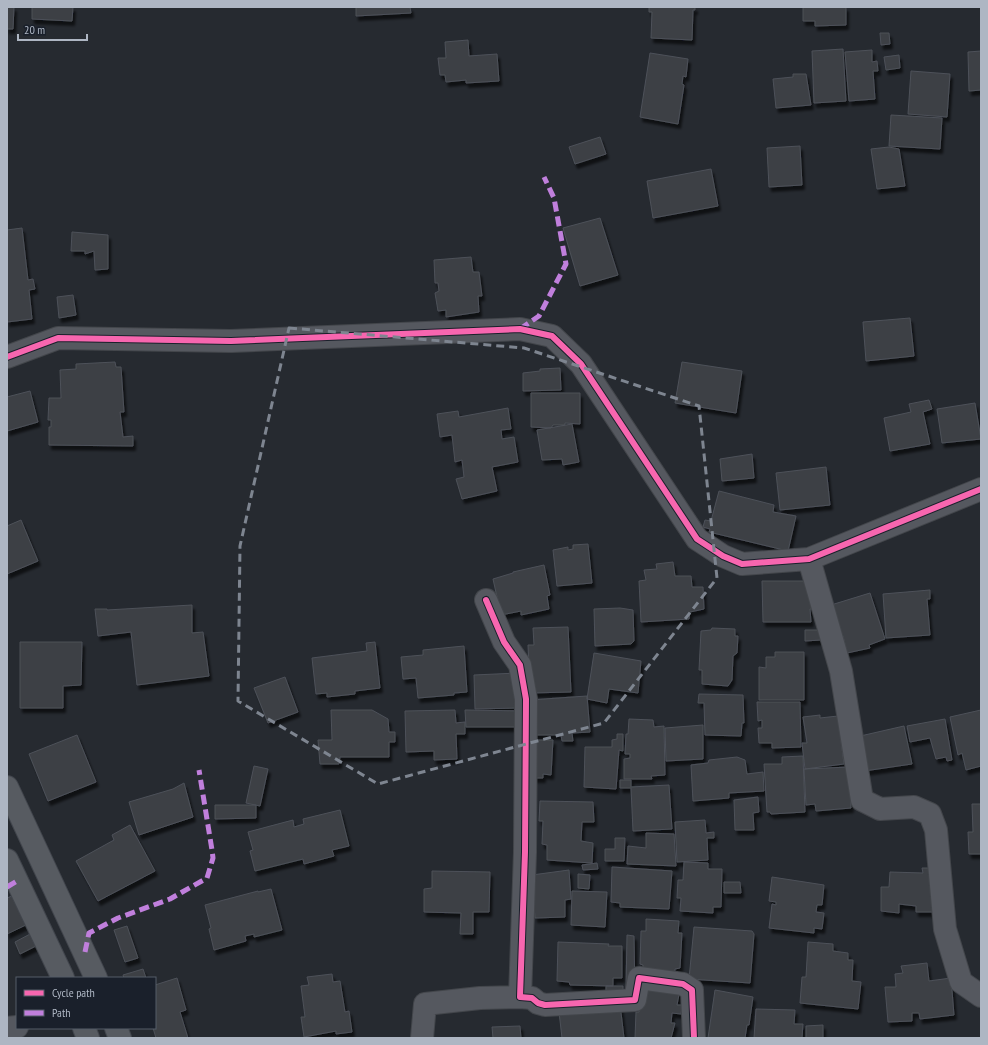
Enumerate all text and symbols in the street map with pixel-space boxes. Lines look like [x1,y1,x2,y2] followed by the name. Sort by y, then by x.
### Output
[18,16,87,42] scale bar
[24,22,45,37] text: 20 m
[16,977,156,1029] legend
[52,985,95,1000] text: Cycle path
[52,1005,70,1020] text: Path

